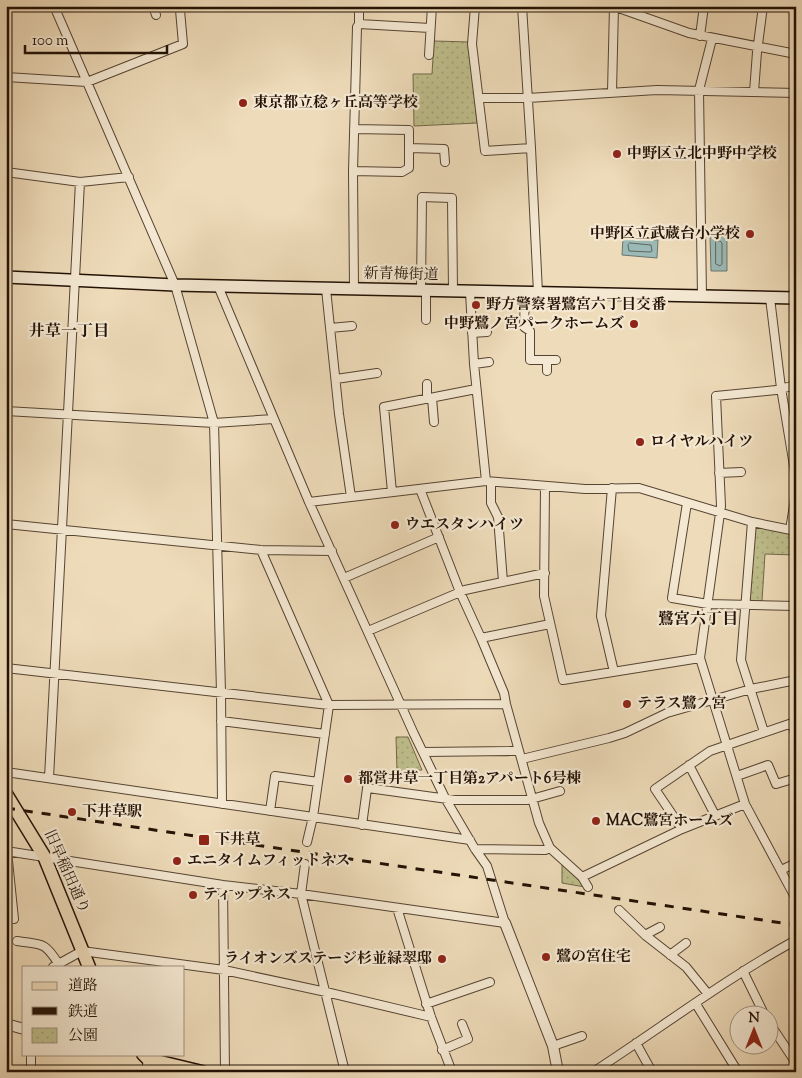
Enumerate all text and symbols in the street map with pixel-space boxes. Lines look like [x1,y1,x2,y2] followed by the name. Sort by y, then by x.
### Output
[25,22,168,54] scale bar
[32,31,69,52] text: 100 m
[253,93,418,114] place label: 東京都立稔ヶ丘高等学校
[237,97,249,109] marker: 東京都立稔ヶ丘高等学校
[627,144,777,165] place label: 中野区立北中野中学校
[611,148,623,160] marker: 中野区立北中野中学校
[590,224,740,245] place label: 中野区立武蔵台小学校
[744,228,756,240] marker: 中野区立武蔵台小学校
[363,264,439,286] street label: 新青梅街道
[486,295,667,316] place label: 野方警察署鷺宮六丁目交番
[470,299,482,311] marker: 野方警察署鷺宮六丁目交番
[444,314,624,335] place label: 中野鷺ノ宮パークホームズ
[628,318,640,330] marker: 中野鷺ノ宮パークホームズ
[29,321,109,344] district label: 井草一丁目
[650,432,753,453] place label: ロイヤルハイツ
[634,436,646,448] marker: ロイヤルハイツ
[405,515,524,536] place label: ウエスタンハイツ
[389,519,401,531] marker: ウエスタンハイツ
[658,609,738,632] district label: 鷺宮六丁目
[637,694,727,715] place label: テラス鷺ノ宮
[621,698,633,710] marker: テラス鷺ノ宮
[358,769,581,790] place label: 都営井草一丁目第2アパート6号棟
[342,773,354,785] marker: 都営井草一丁目第2アパート6号棟
[82,802,142,823] place label: 下井草駅
[66,806,78,818] marker: 下井草駅
[606,811,733,832] place label: MAC鷺宮ホームズ
[590,815,602,827] marker: MAC鷺宮ホームズ
[38,827,94,917] street label: 旧早稲田通り
[215,830,260,851] place label: 下井草
[197,833,211,847] marker: 下井草
[187,851,350,872] place label: エニタイムフィットネス
[171,855,183,867] marker: エニタイムフィットネス
[203,885,291,906] place label: ティップネス
[187,889,199,901] marker: ティップネス
[556,947,631,968] place label: 鷺の宮住宅
[224,949,432,970] place label: ライオンズステージ杉並緑翠邸
[540,951,552,963] marker: 鷺の宮住宅
[436,953,448,965] marker: ライオンズステージ杉並緑翠邸
[22,966,185,1056] legend
[68,976,98,997] text: 道路
[68,1002,98,1023] text: 鉄道
[730,1006,780,1056] north arrow
[748,1009,760,1029] text: N
[68,1026,98,1047] text: 公園

